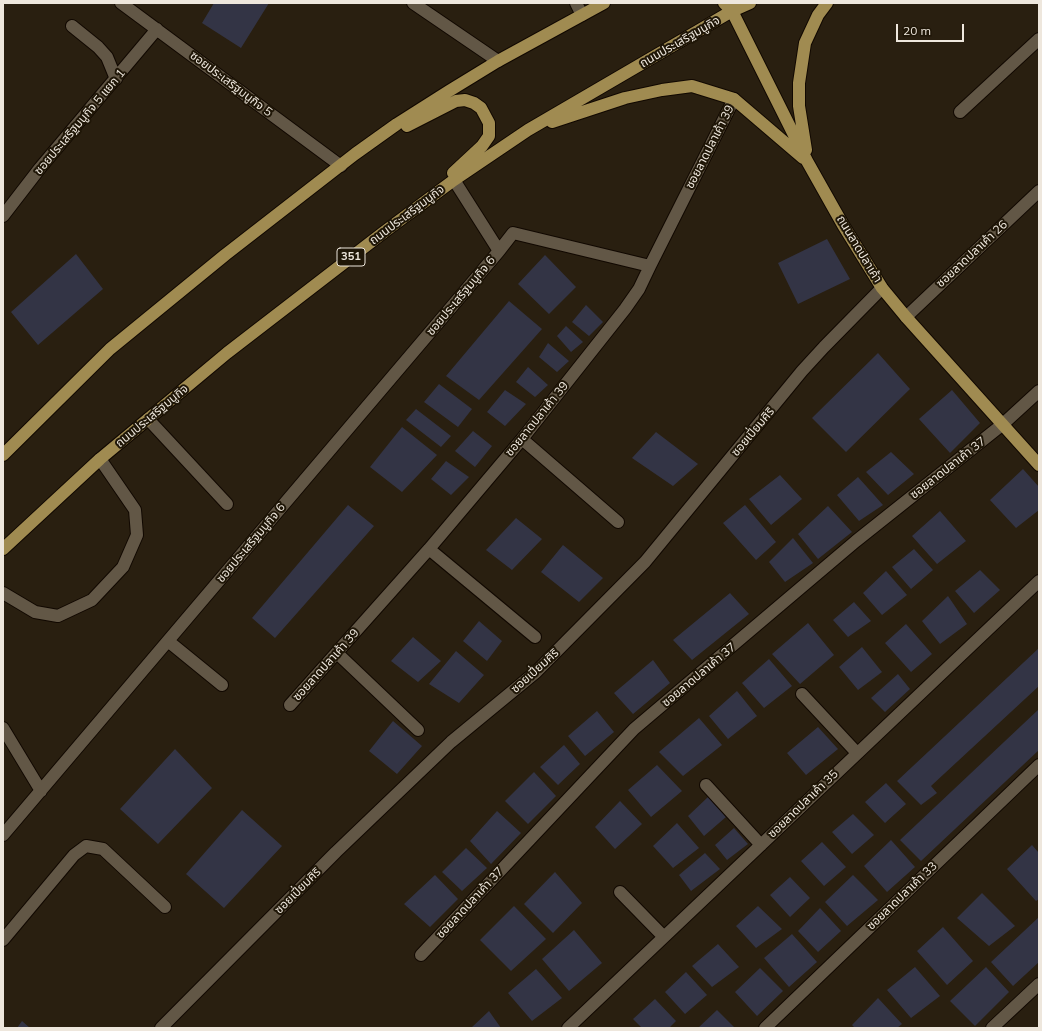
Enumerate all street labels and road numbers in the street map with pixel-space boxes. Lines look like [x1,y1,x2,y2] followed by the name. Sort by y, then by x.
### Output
[637,13,723,71] street label: ถนนประเสริฐมนูกิจ
[187,48,275,120] street label: ซอยประเสริฐมนูกิจ 5
[32,66,128,178] street label: ซอยประเสริฐมนูกิจ 5 แยก 1
[683,103,737,191] street label: ซอยลาดปลาเค้า 39
[367,182,447,248] street label: ถนนประเสริฐมนูกิจ
[833,213,885,285] street label: ถนนลาดปลาเค้า
[933,217,1011,291] street label: ซอยลาดปลาเค้า 26
[337,248,365,266] road number: 351
[424,253,498,339] street label: ซอยประเสริฐมนูกิจ 6
[502,379,572,459] street label: ซอยลาดปลาเค้า 39
[113,382,191,450] street label: ถนนประเสริฐมนูกิจ
[728,405,778,459] street label: ซอยเปี่ยมศิริ
[907,434,989,502] street label: ซอยลาดปลาเค้า 37
[214,500,288,586] street label: ซอยประเสริฐมนูกิจ 6
[290,626,362,704] street label: ซอยลาดปลาเค้า 39
[659,640,739,710] street label: ซอยลาดปลาเค้า 37
[508,646,562,696] street label: ซอยเปี่ยมศิริ
[765,767,841,841] street label: ซอยลาดปลาเค้า 35
[864,859,940,933] street label: ซอยลาดปลาเค้า 33
[433,864,507,942] street label: ซอยลาดปลาเค้า 37
[272,865,324,917] street label: ซอยเปี่ยมศิริ

